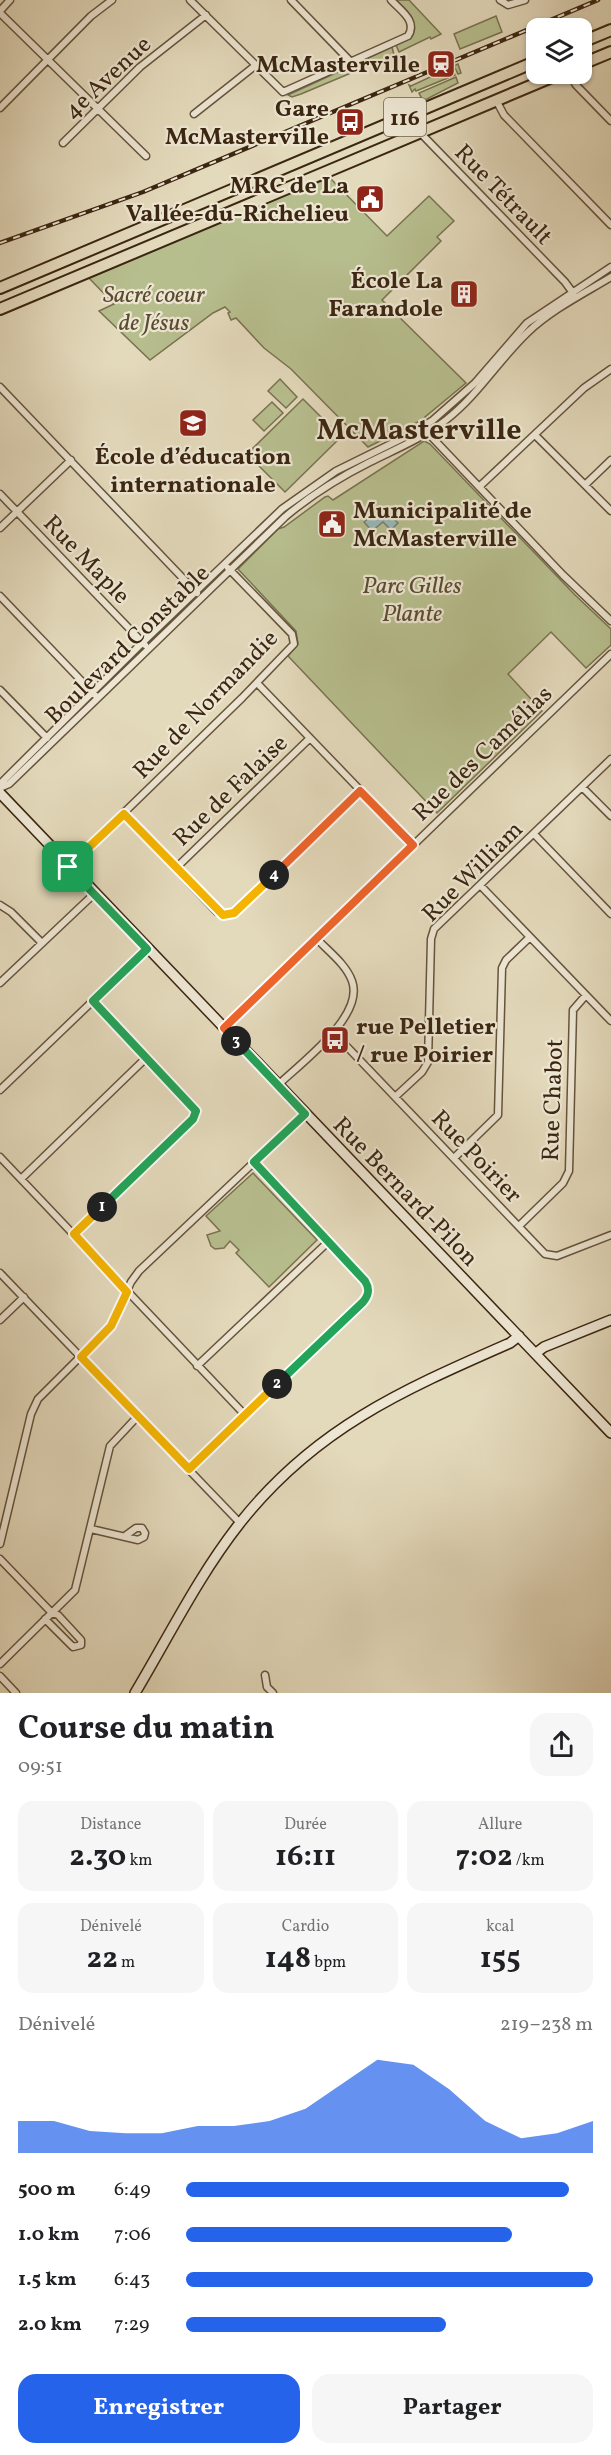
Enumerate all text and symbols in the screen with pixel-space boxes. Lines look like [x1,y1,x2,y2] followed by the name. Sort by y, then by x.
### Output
[526,18,592,84] map controls
[526,18,592,84] button: layers
[57,29,160,128] street label: 4e Avenue
[425,48,457,80] station icon: McMasterville
[256,49,420,83] place label: McMasterville
[165,93,329,155] place label: Gare McMasterville
[384,98,426,136] road number: 116
[334,106,366,138] bus stop icon: Gare McMasterville
[446,137,559,253] street label: Rue Tétrault
[126,170,349,232] place label: MRC de La Vallée-du-Richelieu
[354,183,386,215] public building icon: MRC de La Vallée-du-Richelieu
[328,265,443,327] place label: École La Farandole
[448,278,480,310] building icon: École La Farandole
[103,279,206,341] park label: Sacré coeur de Jésus
[177,407,209,439] school or university icon: École d’éducation internationale
[316,410,522,452] district label: McMasterville
[95,441,291,503] place label: École d’éducation internationale
[353,495,532,557] place label: Municipalité de McMasterville
[34,508,137,613] street label: Rue Maple
[316,508,348,540] public building icon: Municipalité de McMasterville
[38,558,218,733] street label: Boulevard Constable
[362,570,462,632] park label: Parc Gilles Plante
[126,623,287,788] street label: Rue de Normandie
[406,679,561,830] street label: Rue des Camélias
[166,728,296,855] street label: Rue de Falaise
[415,814,532,931] street label: Rue William
[42,841,93,892] pin
[51,850,84,883] icon: arrive
[259,860,289,890] pin: 4
[269,864,279,886] text: 4
[356,1011,496,1073] place label: rue Pelletier / rue Poirier
[319,1024,351,1056] bus stop icon: rue Pelletier / rue Poirier
[221,1026,251,1056] pin: 3
[232,1030,240,1052] text: 3
[535,1038,573,1162] street label: Rue Chabot
[422,1103,529,1212] street label: Rue Poirier
[324,1110,485,1275] street label: Rue Bernard-Pilon
[87,1192,117,1222] pin: 1
[99,1196,105,1218] text: 1
[262,1369,292,1399] pin: 2
[273,1373,281,1395] text: 2
[18,1707,275,1753] text: Course du matin
[530,1713,593,1776] button: share
[18,1753,63,1781] text: 09:51
[80,1814,141,1836] text: Distance
[284,1814,327,1836] text: Durée
[478,1814,522,1836] text: Allure
[69,1836,126,1878] text: 2.30
[275,1836,336,1878] text: 16:11
[456,1836,513,1878] text: 7:02
[126,1850,152,1872] text: km
[513,1850,545,1872] text: /km
[80,1916,142,1938] text: Dénivelé
[282,1916,329,1938] text: Cardio
[486,1916,514,1938] text: kcal
[87,1938,118,1980] text: 22
[265,1938,311,1980] text: 148
[480,1938,521,1980] text: 155
[118,1952,135,1974] text: m
[311,1952,346,1974] text: bpm
[18,2011,95,2039] text: Dénivelé
[500,2011,593,2039] text: 219–238 m
[18,2176,76,2204] text: 500 m
[114,2176,151,2204] text: 6:49
[18,2221,80,2249] text: 1.0 km
[114,2221,151,2249] text: 7:06
[18,2266,77,2294] text: 1.5 km
[114,2266,150,2294] text: 6:43
[18,2311,82,2339] text: 2.0 km
[114,2311,149,2339] text: 7:29
[18,2374,300,2443] button: Enregistrer
[312,2374,593,2443] button: Partager

